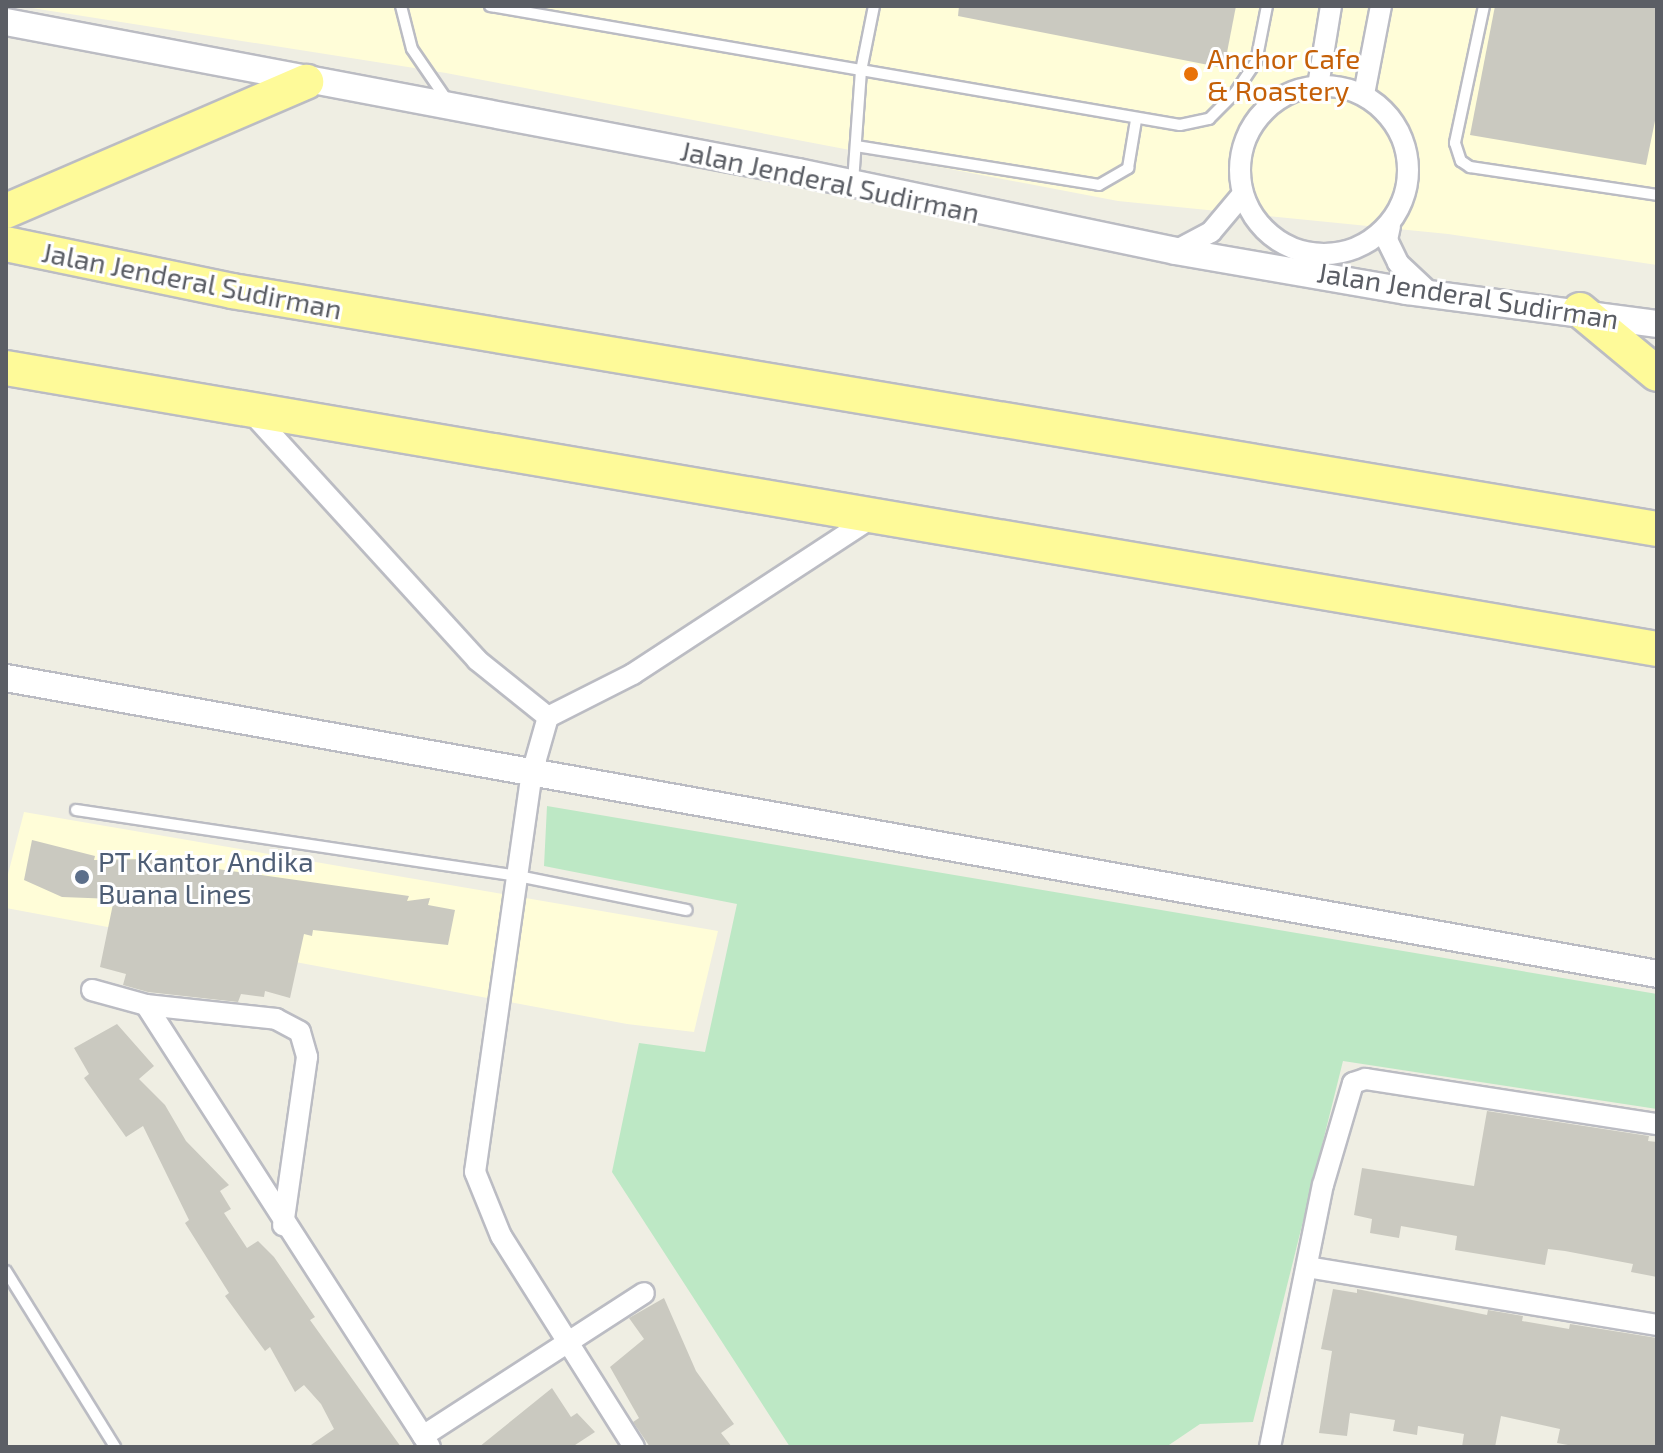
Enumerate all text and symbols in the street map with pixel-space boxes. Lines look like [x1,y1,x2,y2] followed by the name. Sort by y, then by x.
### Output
[1207,41,1361,107] place label: Anchor Cafe & Roastery
[1182,65,1200,83] marker: Anchor Cafe & Roastery
[677,133,983,229] street label: Jalan Jenderal Sudirman
[39,234,345,326] street label: Jalan Jenderal Sudirman
[1314,254,1622,336] street label: Jalan Jenderal Sudirman
[98,844,316,910] place label: PT Kantor Andika Buana Lines
[73,868,91,886] marker: PT Kantor Andika Buana Lines

